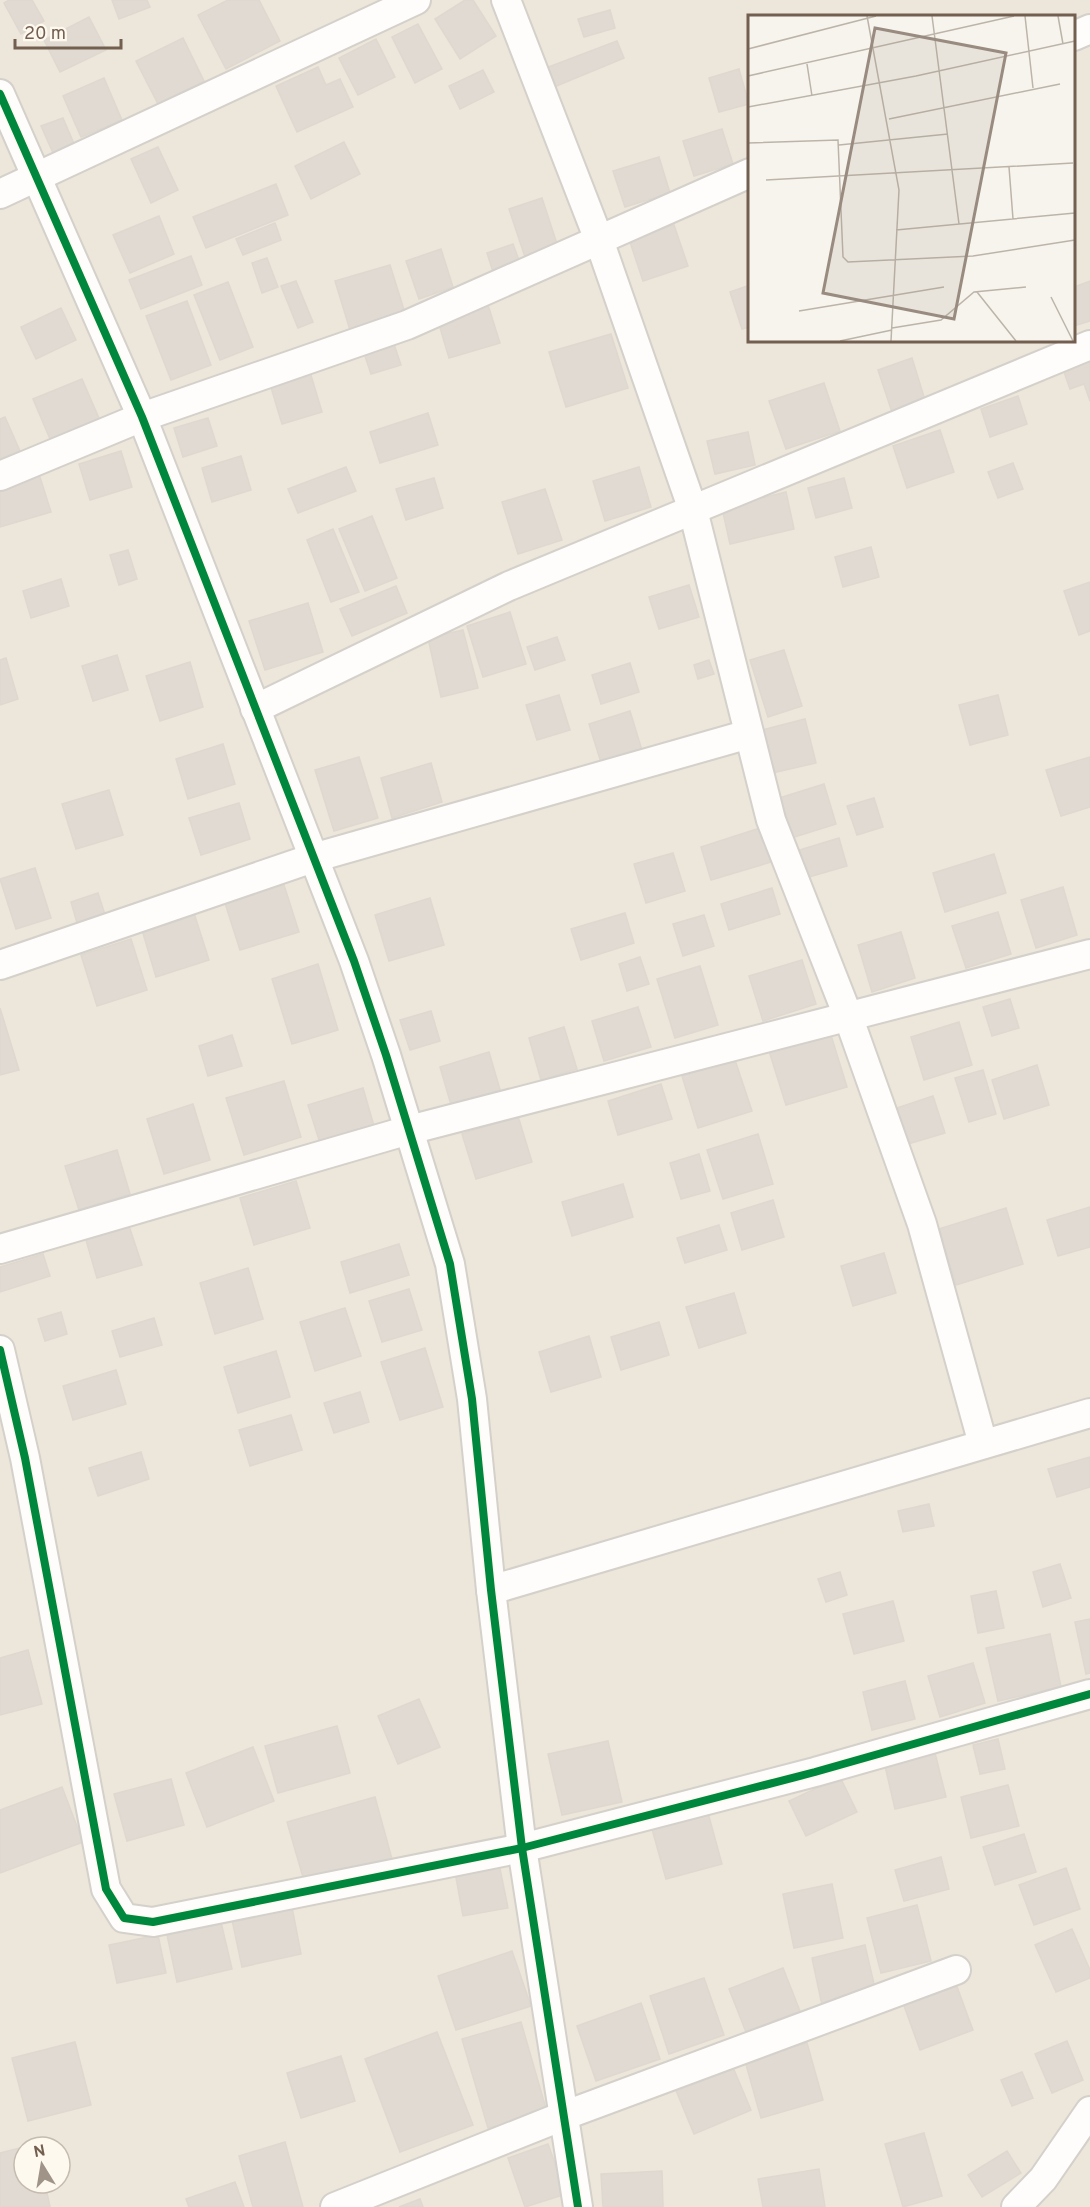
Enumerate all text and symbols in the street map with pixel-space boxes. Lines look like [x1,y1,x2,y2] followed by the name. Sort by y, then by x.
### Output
[15,12,122,50] scale bar
[748,15,1075,342] inset map
[24,23,66,46] text: 20 m
[12,2135,72,2195] north arrow
[32,2141,47,2163] text: N

